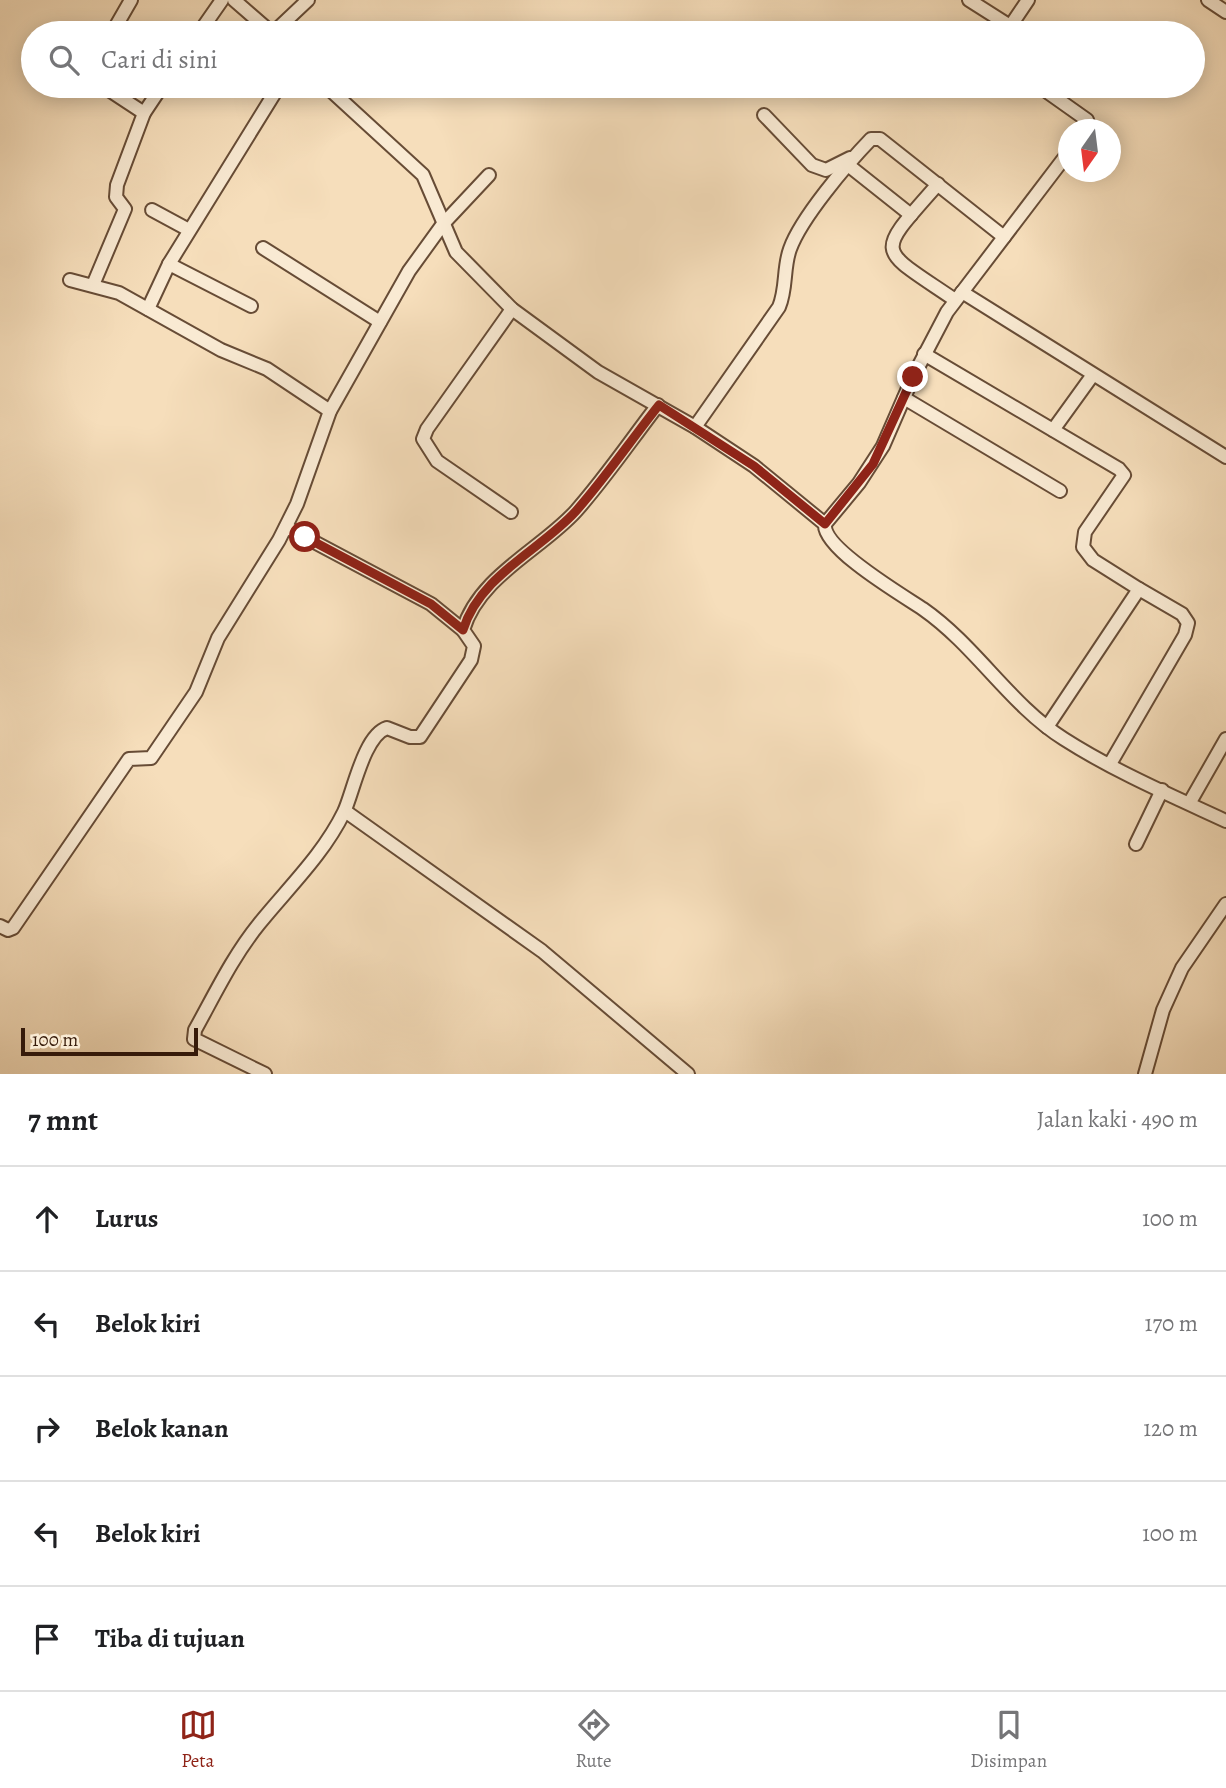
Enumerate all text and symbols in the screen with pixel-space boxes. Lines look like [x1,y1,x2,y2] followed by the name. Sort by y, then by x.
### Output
[21,21,1205,98] search box
[45,41,83,79] icon: search
[101,42,218,77] text: Cari di sini
[1058,119,1121,182] north arrow
[897,361,928,392] route end
[289,521,320,552] route start
[21,1025,198,1057] scale bar
[32,1027,78,1053] text: 100 m
[28,1100,98,1140] text: 7 mnt
[1037,1104,1198,1135] text: Jalan kaki · 490 m
[28,1200,66,1238] icon: ahead
[95,1201,158,1236] text: Lurus
[1142,1203,1198,1234] text: 100 m
[28,1305,66,1343] icon: left
[95,1306,201,1341] text: Belok kiri
[1145,1308,1198,1339] text: 170 m
[28,1410,66,1448] icon: right
[95,1411,229,1446] text: Belok kanan
[1143,1413,1198,1444] text: 120 m
[28,1515,66,1553] icon: left
[95,1516,201,1551] text: Belok kiri
[1142,1518,1198,1549] text: 100 m
[28,1620,66,1658] icon: arrive
[95,1621,245,1656] text: Tiba di tujuan
[179,1706,217,1774] tab: Peta
[575,1706,613,1774] tab: Rute
[970,1706,1047,1774] tab: Disimpan

